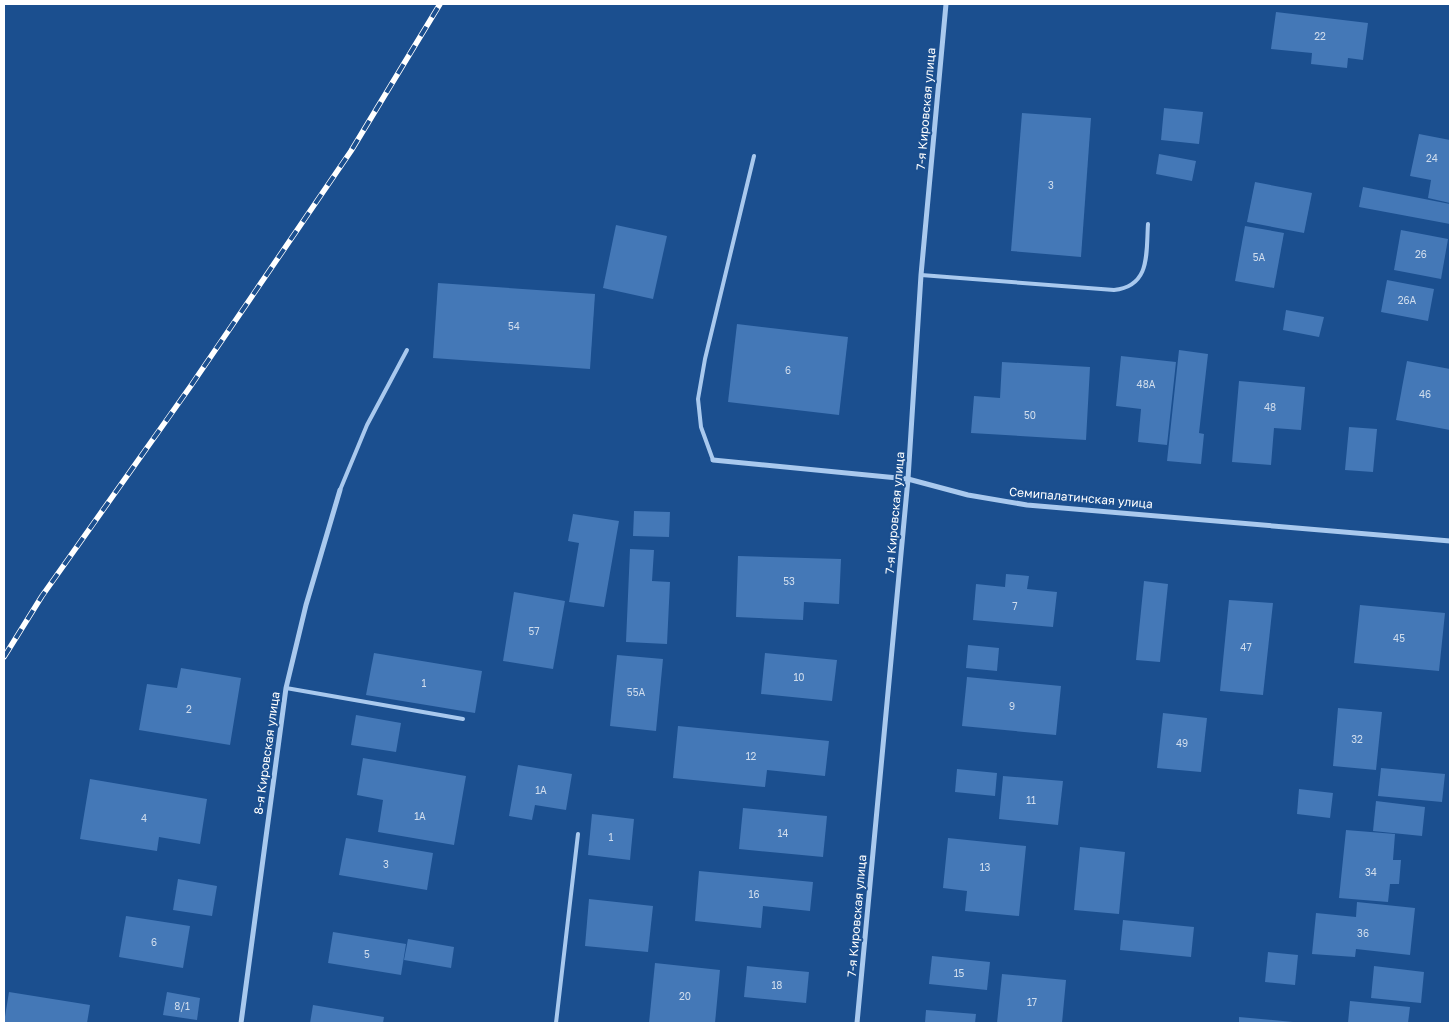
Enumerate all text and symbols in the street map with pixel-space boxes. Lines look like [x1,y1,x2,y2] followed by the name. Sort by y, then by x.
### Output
[1314,30,1326,42] house number: 22
[913,47,938,171] street label: 7-я Кировская улица
[1426,152,1438,164] house number: 24
[1048,179,1054,191] house number: 3
[1415,248,1427,260] house number: 26
[1253,251,1266,263] house number: 5А
[1398,294,1417,306] house number: 26А
[508,320,520,332] house number: 54
[785,364,791,376] house number: 6
[1137,378,1156,390] house number: 48А
[1419,388,1431,400] house number: 46
[1264,401,1276,413] house number: 48
[1024,409,1036,421] house number: 50
[882,451,907,575] street label: 7-я Кировская улица
[1008,484,1154,511] street label: Семипалатинская улица
[783,575,795,587] house number: 53
[1012,600,1018,612] house number: 7
[528,625,540,637] house number: 57
[1393,632,1405,644] house number: 45
[1240,641,1252,653] house number: 47
[793,671,805,683] house number: 10
[422,677,427,689] house number: 1
[627,686,645,698] house number: 55А
[250,691,283,815] street label: 8-я Кировская улица
[1009,700,1015,712] house number: 9
[186,703,192,715] house number: 2
[1351,733,1363,745] house number: 32
[1176,737,1188,749] house number: 49
[746,750,757,762] house number: 12
[535,784,547,796] house number: 1А
[1026,794,1036,806] house number: 11
[414,810,426,822] house number: 1А
[141,812,147,824] house number: 4
[778,827,788,839] house number: 14
[609,831,614,843] house number: 1
[844,854,869,978] street label: 7-я Кировская улица
[383,858,389,870] house number: 3
[980,861,990,873] house number: 13
[1365,866,1377,878] house number: 34
[749,888,759,900] house number: 16
[1357,927,1369,939] house number: 36
[151,936,157,948] house number: 6
[364,948,370,960] house number: 5
[954,967,965,979] house number: 15
[772,979,782,991] house number: 18
[679,990,691,1002] house number: 20
[1027,996,1037,1008] house number: 17
[174,1000,190,1012] house number: 8/1

